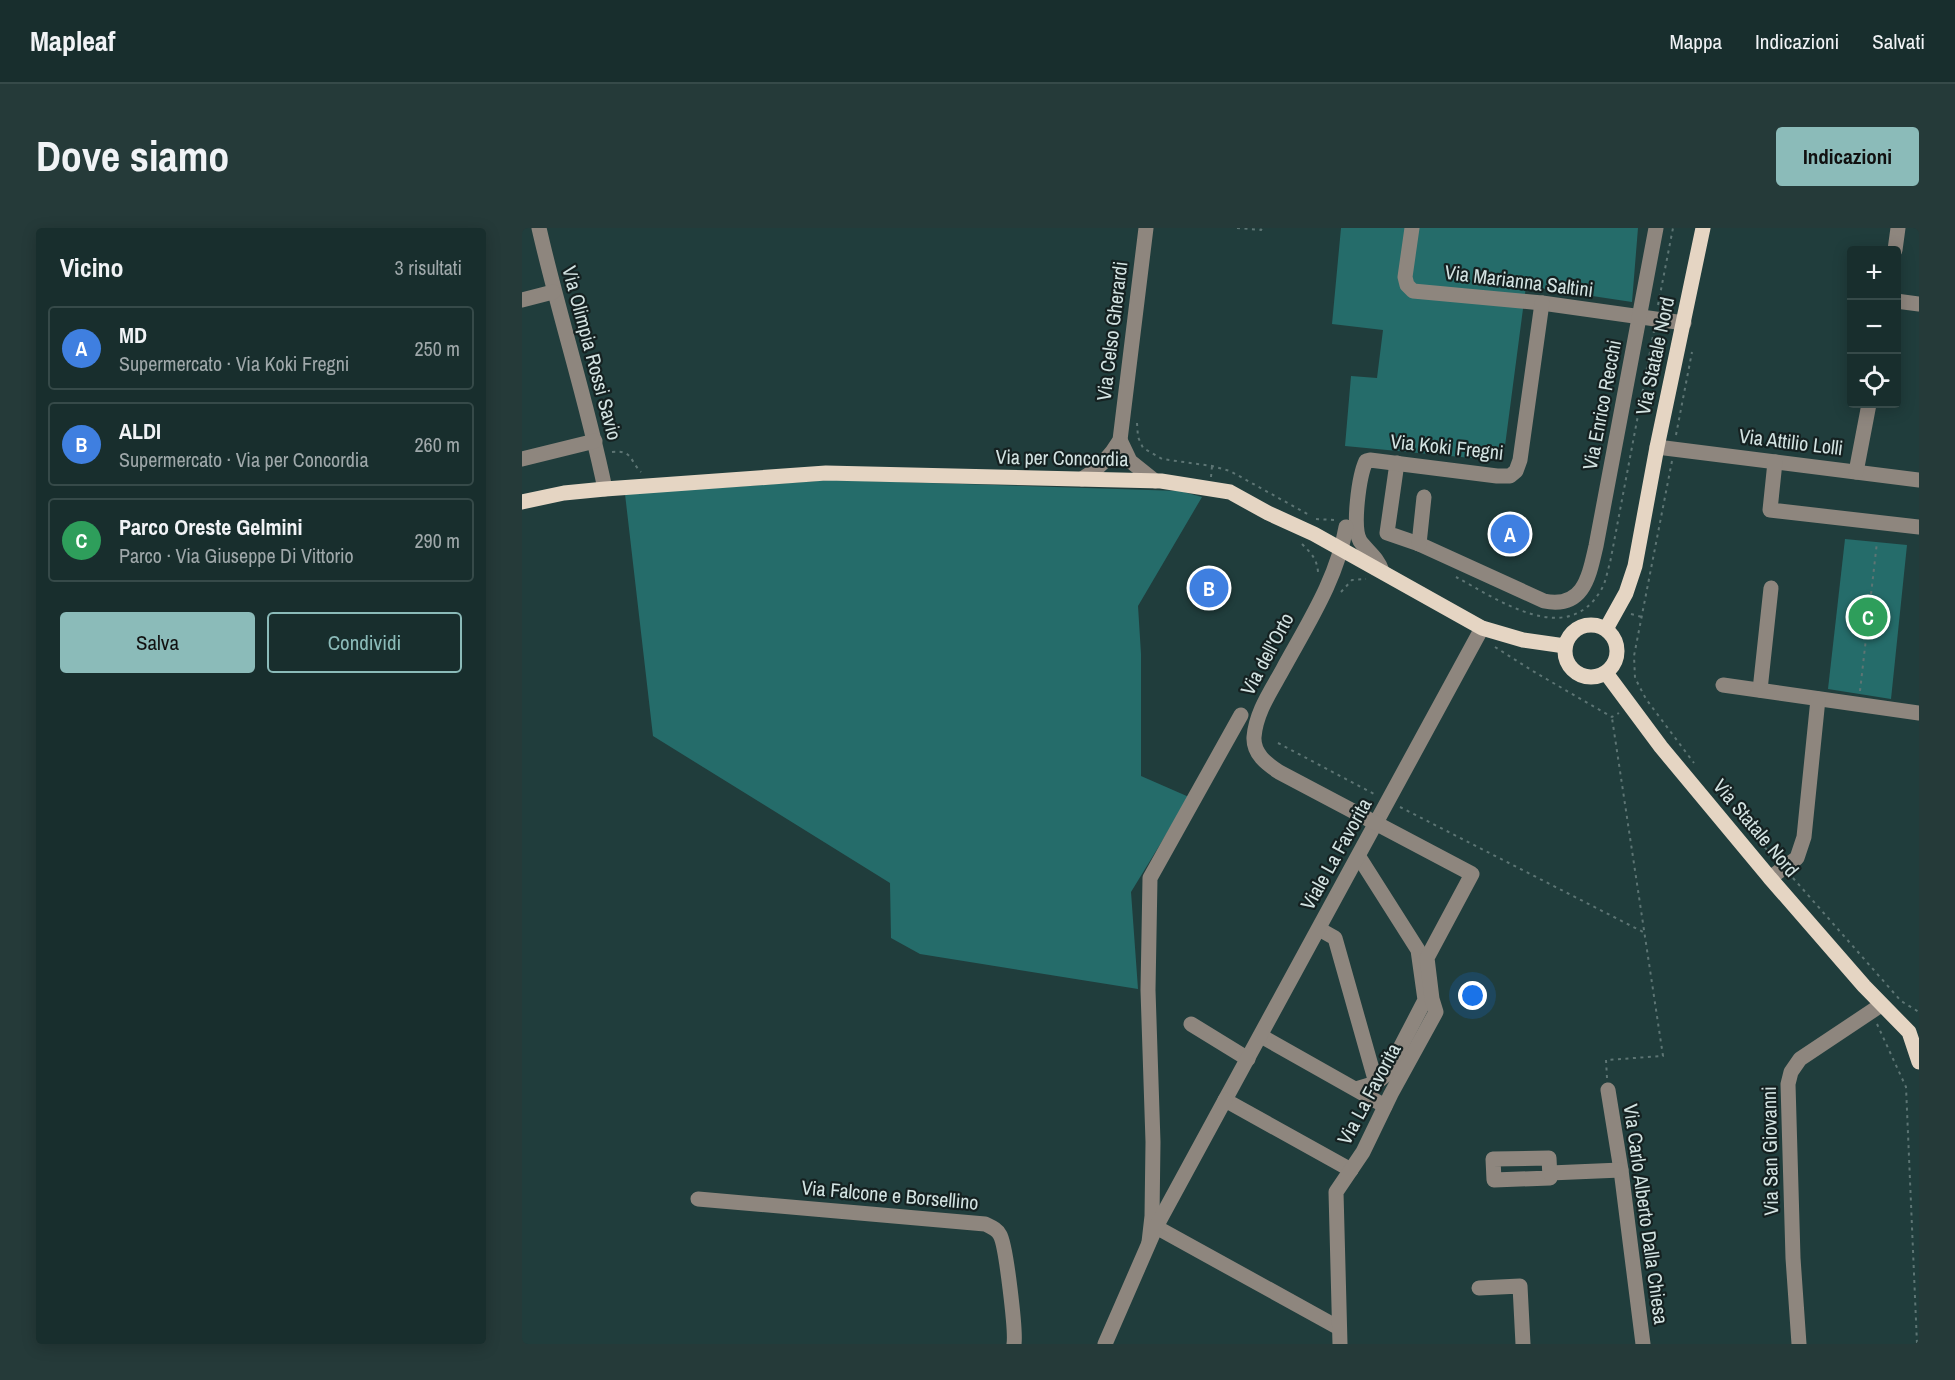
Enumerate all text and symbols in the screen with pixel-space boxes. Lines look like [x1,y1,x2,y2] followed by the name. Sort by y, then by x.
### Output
[30,22,115,60] text: Mapleaf
[1669,27,1722,56] text: Mappa
[1755,27,1839,56] text: Indicazioni
[1872,27,1925,56] text: Salvati
[1776,127,1919,186] button: Indicazioni
[36,128,229,184] text: Dove siamo
[1847,246,1901,408] map controls
[1847,246,1901,300] button: +
[60,250,124,285] text: Vicino
[395,254,462,281] text: 3 risultati
[1443,258,1595,303] street label: Via Marianna Saltini
[1090,260,1133,402] street label: Via Celso Gherardi
[556,263,629,443] street label: Via Olimpia Rossi Savio
[1629,294,1680,417] street label: Via Statale Nord
[1847,300,1901,354] button: −
[119,320,147,350] text: MD
[76,335,87,362] text: A
[414,335,460,362] text: 250 m
[1576,338,1627,472] street label: Via Enrico Recchi
[119,350,349,377] text: Supermercato · Via Koki Fregni
[1847,354,1901,408] button: locate
[119,416,161,446] text: ALDI
[1738,422,1845,461] street label: Via Attilio Lolli
[1389,427,1505,466] street label: Via Koki Fregni
[76,431,87,458] text: B
[414,431,460,458] text: 260 m
[995,443,1129,472] street label: Via per Concordia
[119,446,369,473] text: Supermercato · Via per Concordia
[119,512,303,542] text: Parco Oreste Gelmini
[1490,512,1530,556] pin: A
[76,527,87,554] text: C
[414,527,460,554] text: 290 m
[119,542,354,569] text: Parco · Via Giuseppe Di Vittorio
[1190,566,1228,610] pin: B
[1848,594,1888,640] pin: C
[1234,608,1299,700] street label: Via dell'Orto
[60,612,255,673] button: Salva
[267,612,462,673] button: Condividi
[1707,773,1805,882] street label: Via Statale Nord
[1294,793,1377,914] street label: Viale La Favorita
[1458,981,1487,1010] your location
[1331,1038,1407,1149] street label: Via La Favorita
[1755,1086,1784,1216] street label: Via San Giovanni
[1618,1102,1675,1326] street label: Via Carlo Alberto Dalla Chiesa
[800,1173,980,1216] street label: Via Falcone e Borsellino

